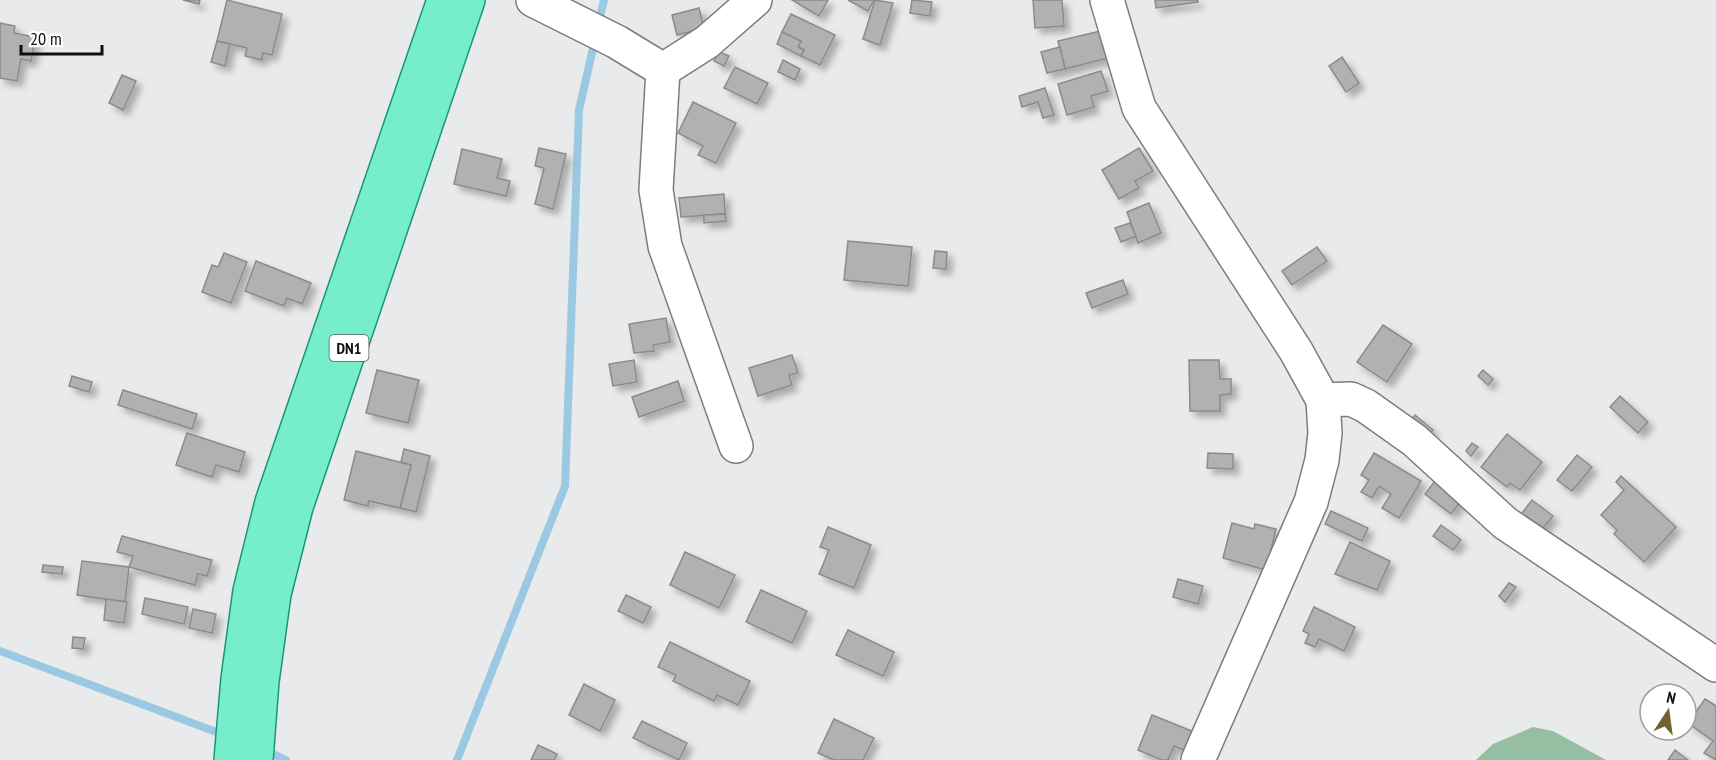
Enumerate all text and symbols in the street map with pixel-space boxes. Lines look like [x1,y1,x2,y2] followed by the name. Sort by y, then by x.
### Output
[21,18,102,56] scale bar
[30,27,62,50] text: 20 m
[330,335,368,361] road number: DN1
[1638,682,1698,742] north arrow
[1665,687,1678,708] text: N

